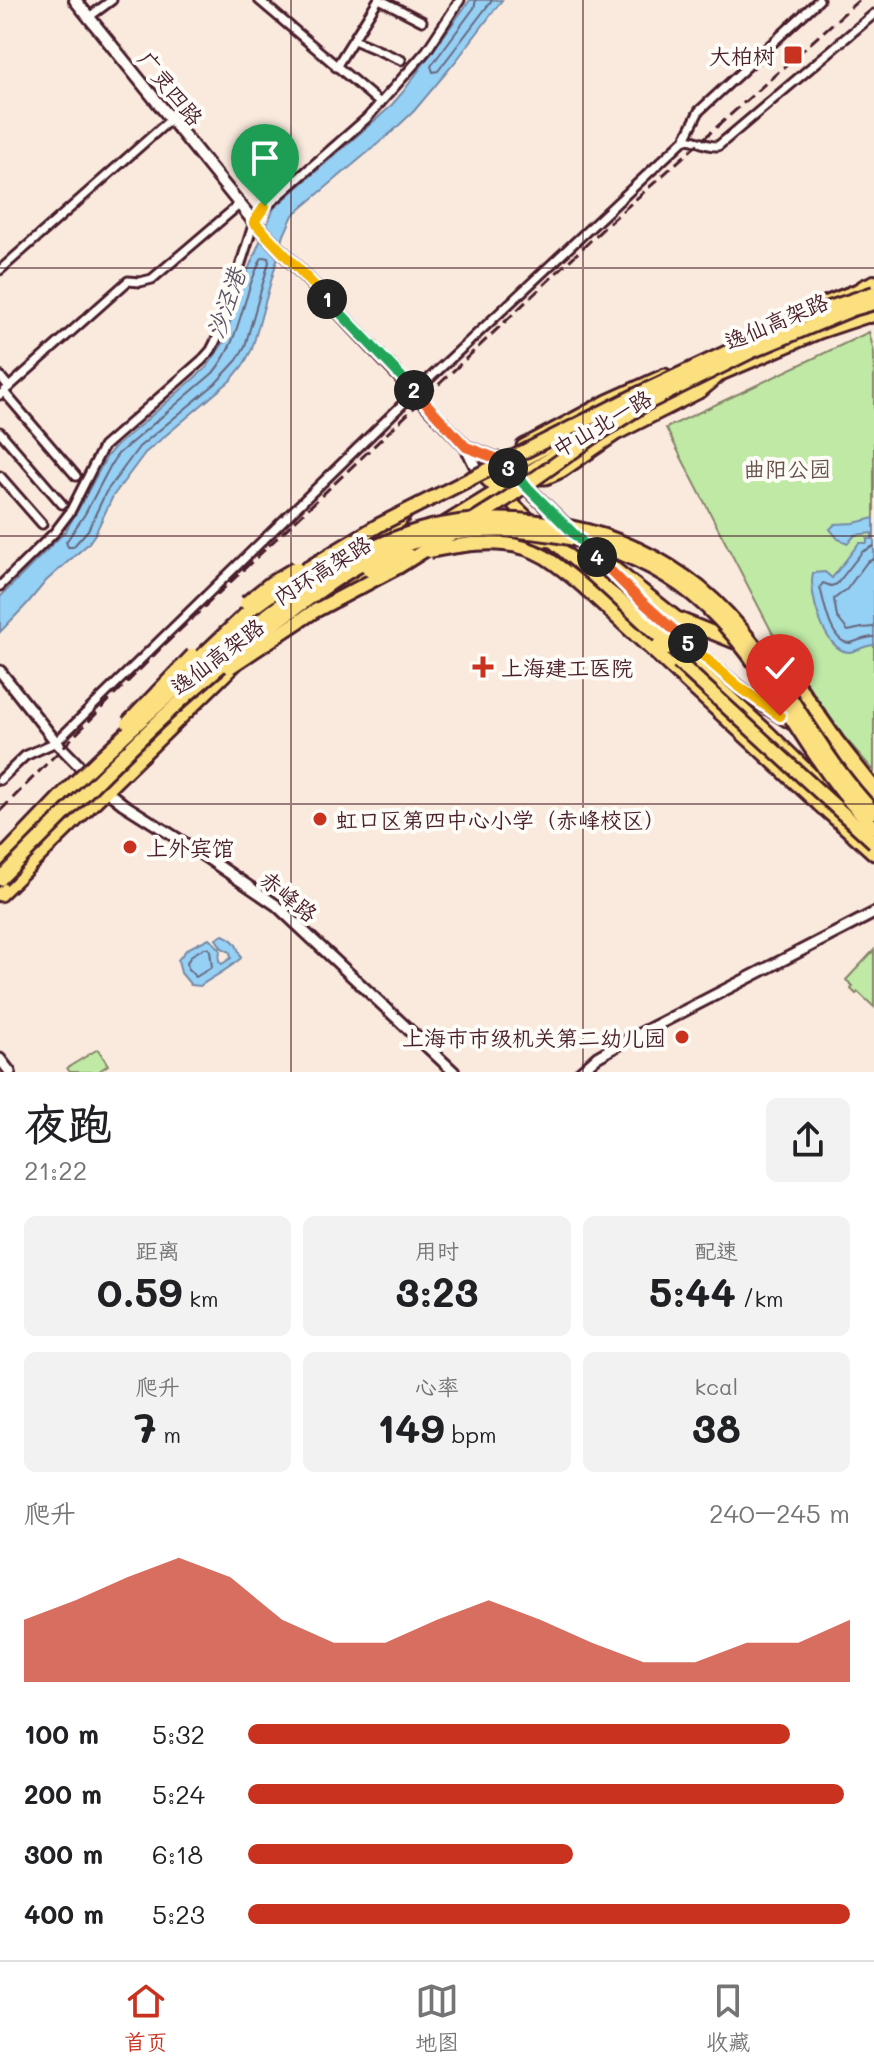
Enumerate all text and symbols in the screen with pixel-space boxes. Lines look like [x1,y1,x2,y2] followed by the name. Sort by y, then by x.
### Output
[709,41,775,70] place label: 大柏树
[782,44,804,66] marker: 大柏树
[132,45,210,131] street label: 广灵四路
[231,124,299,206] pin
[243,136,287,180] icon: arrive
[199,262,252,342] water label: 沙泾港
[307,279,347,319] pin: 1
[322,284,332,313] text: 1
[720,286,832,356] street label: 逸仙高架路
[394,370,434,410] pin: 2
[408,375,420,404] text: 2
[547,383,657,463] street label: 中山北一路
[488,448,528,488] pin: 3
[501,453,515,482] text: 3
[743,454,831,483] park label: 曲阳公园
[268,529,376,611] street label: 内环高架路
[577,537,617,577] pin: 4
[590,542,604,571] text: 4
[164,611,270,701] street label: 逸仙高架路
[668,623,708,663] pin: 5
[682,628,694,657] text: 5
[746,634,814,716] pin
[758,646,802,690] icon: check
[501,653,633,682] place label: 上海建工医院
[472,656,494,678] marker: 上海建工医院
[336,805,666,834] place label: 虹口区第四中心小学（赤峰校区）
[311,810,329,828] marker: 虹口区第四中心小学（赤峰校区）
[146,833,234,862] place label: 上外宾馆
[121,838,139,856] marker: 上外宾馆
[254,864,324,928] street label: 赤峰路
[402,1023,666,1052] place label: 上海市市级机关第二幼儿园
[673,1028,691,1046] marker: 上海市市级机关第二幼儿园
[24,1094,112,1151] text: 夜跑
[766,1098,850,1182] button: share
[24,1153,87,1187] text: 21:22
[136,1236,180,1265] text: 距离
[415,1236,459,1265] text: 用时
[694,1236,738,1265] text: 配速
[97,1265,182,1317] text: 0.59
[395,1265,479,1317] text: 3:23
[649,1265,736,1317] text: 5:44
[182,1284,219,1313] text: km
[736,1284,784,1313] text: /km
[136,1372,180,1401] text: 爬升
[415,1372,459,1401] text: 心率
[694,1372,738,1401] text: kcal
[134,1401,157,1453] text: 7
[377,1401,444,1453] text: 149
[692,1401,741,1453] text: 38
[157,1420,181,1449] text: m
[444,1420,497,1449] text: bpm
[24,1496,76,1530] text: 爬升
[709,1496,850,1530] text: 240–245 m
[24,1717,99,1751] text: 100 m
[152,1717,205,1751] text: 5:32
[24,1777,102,1811] text: 200 m
[152,1777,205,1811] text: 5:24
[24,1837,103,1871] text: 300 m
[152,1837,203,1871] text: 6:18
[24,1897,104,1931] text: 400 m
[152,1897,205,1931] text: 5:23
[124,1979,168,2056] tab: 首页
[415,1979,459,2056] tab: 地图
[706,1979,750,2056] tab: 收藏

